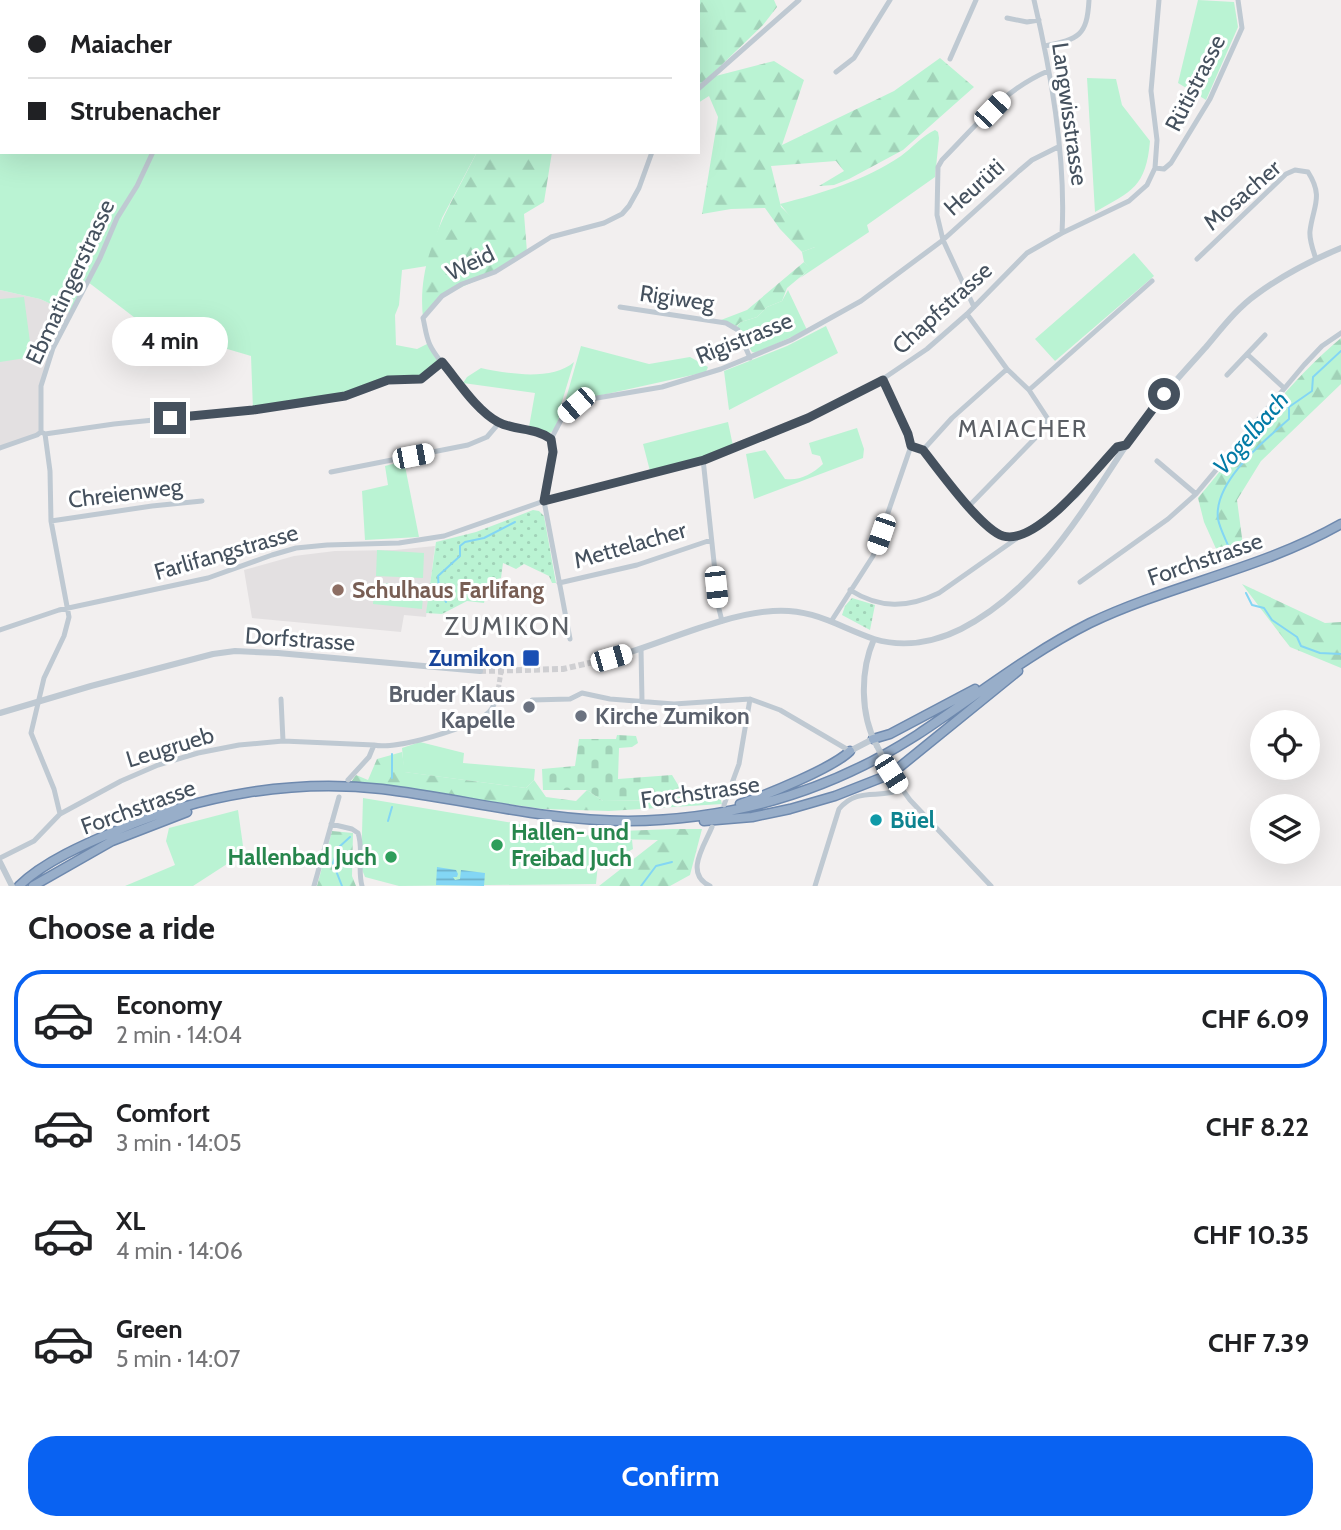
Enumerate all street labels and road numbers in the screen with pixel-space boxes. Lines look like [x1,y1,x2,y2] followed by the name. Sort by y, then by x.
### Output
[1159,30,1231,136] street label: Rütistrasse
[1046,41,1094,188] street label: Langwisstrasse
[938,153,1010,221] street label: Heurüti
[1198,153,1287,236] street label: Mosacher
[20,195,121,369] street label: Ebmatingerstrasse
[441,239,499,287] street label: Weid
[886,256,998,360] street label: Chapfstrasse
[638,279,717,317] street label: Rigiweg
[692,306,797,370] street label: Rigistrasse
[66,472,184,514] street label: Chreienweg
[570,515,690,574] street label: Mettelacher
[151,518,301,586] street label: Farlifangstrasse
[1144,526,1266,592] street label: Forchstrasse
[244,621,356,657] street label: Dorfstrasse
[123,720,218,774] street label: Leugrueb
[639,770,761,814] street label: Forchstrasse
[77,773,199,841] street label: Forchstrasse

